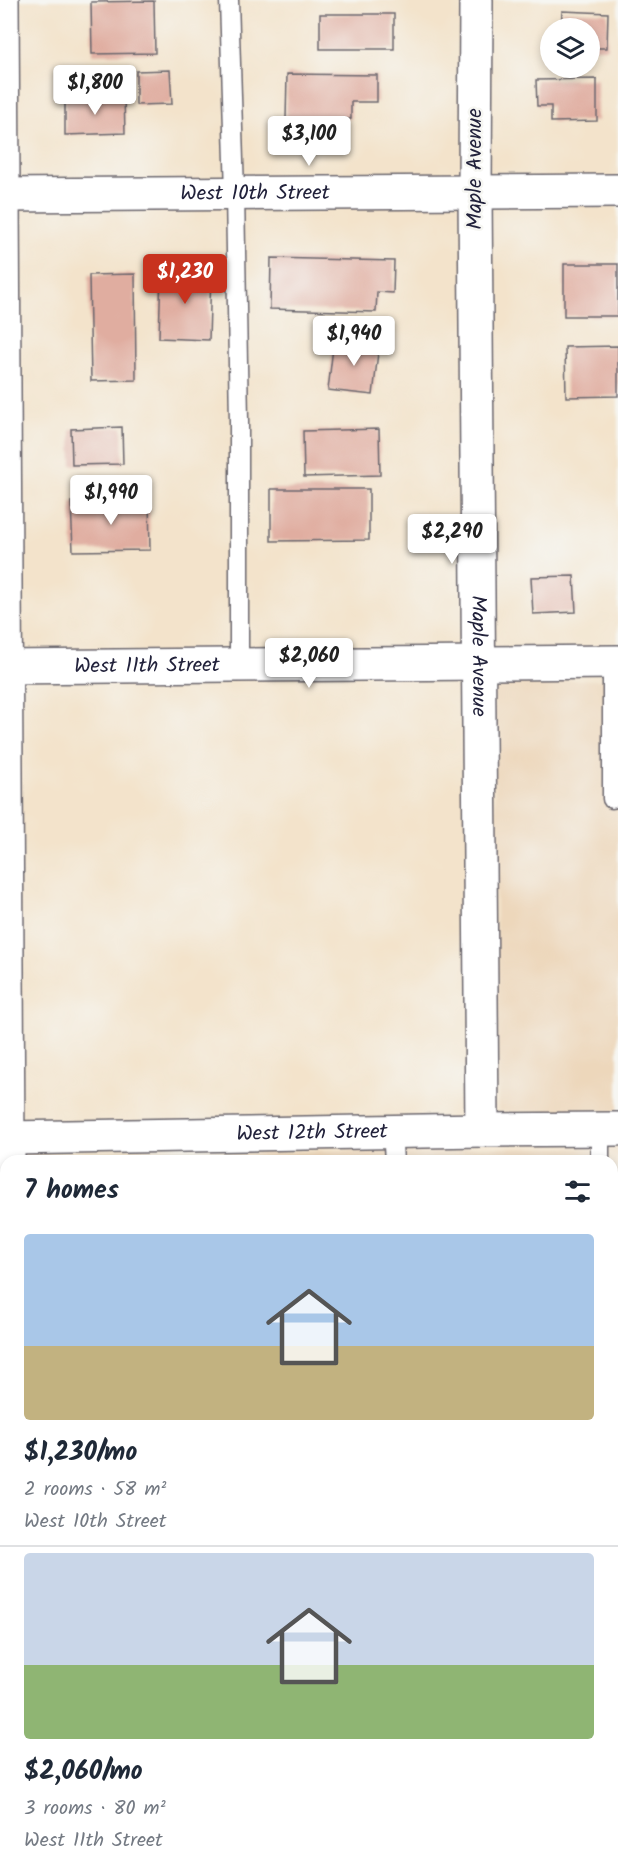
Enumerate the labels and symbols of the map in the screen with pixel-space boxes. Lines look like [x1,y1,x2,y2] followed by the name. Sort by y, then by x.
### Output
[46,65,144,116] pin: $1,800
[459,108,492,230] street label: Maple Avenue
[260,116,358,167] pin: $3,100
[180,176,331,210] street label: West 10th Street
[136,254,234,305] pin: $1,230
[305,316,403,367] pin: $1,940
[62,475,160,526] pin: $1,990
[403,514,501,565] pin: $2,290
[462,595,495,717] street label: Maple Avenue
[260,638,358,689] pin: $2,060
[74,649,221,683] street label: West 11th Street
[236,1115,389,1151] street label: West 12th Street

